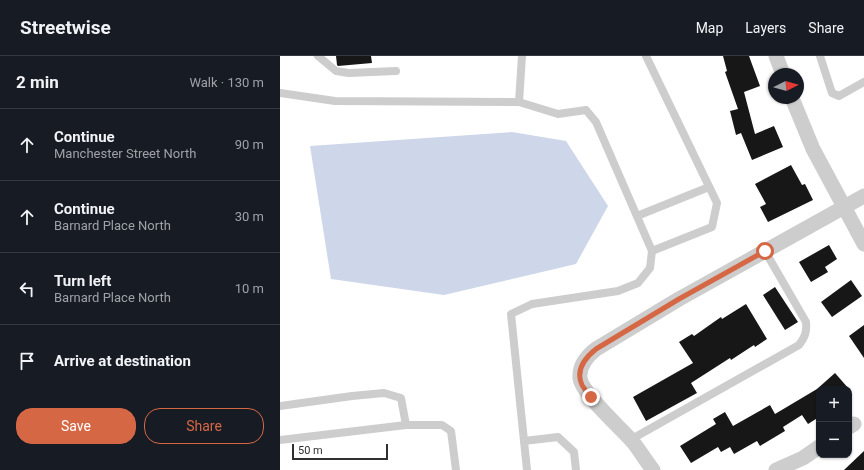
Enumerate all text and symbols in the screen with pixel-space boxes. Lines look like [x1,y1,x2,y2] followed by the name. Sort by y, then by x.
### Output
[20,16,111,39] text: Streetwise
[696,20,723,36] text: Map
[745,20,786,36] text: Layers
[808,20,844,36] text: Share
[768,68,804,104] north arrow
[16,72,59,92] text: 2 min
[189,75,264,90] text: Walk · 130 m
[54,128,115,146] text: Continue
[16,134,38,156] icon: ahead
[235,137,264,152] text: 90 m
[54,146,196,161] text: Manchester Street North
[54,200,115,218] text: Continue
[16,206,38,228] icon: ahead
[235,209,264,224] text: 30 m
[54,218,171,233] text: Barnard Place North
[756,242,774,260] route start
[54,272,111,290] text: Turn left
[16,278,38,300] icon: left
[235,281,264,296] text: 10 m
[54,290,171,305] text: Barnard Place North
[16,350,38,372] icon: arrive
[54,352,191,370] text: Arrive at destination
[816,386,852,458] map controls
[816,386,852,422] button: +
[582,388,600,406] route end
[16,408,136,444] button: Save
[144,408,264,444] button: Share
[816,422,852,458] button: −
[292,442,388,461] scale bar
[298,444,323,457] text: 50 m

